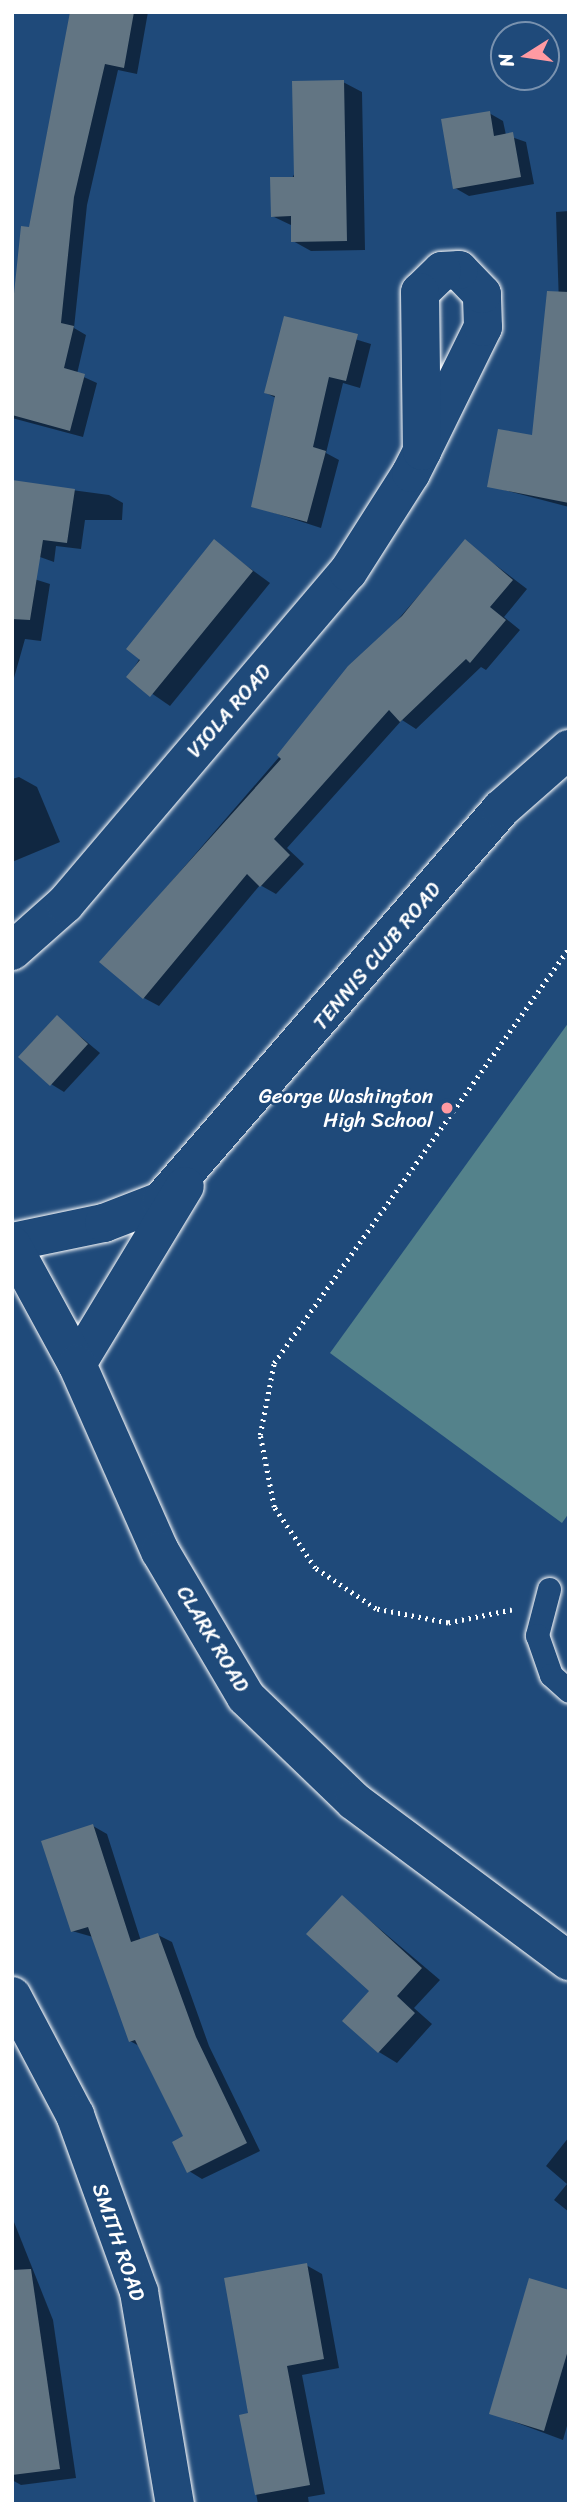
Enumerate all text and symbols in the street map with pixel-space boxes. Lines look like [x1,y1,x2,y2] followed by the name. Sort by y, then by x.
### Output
[490,21,560,91] north arrow
[488,50,523,70] text: N
[182,659,276,763] street label: VIOLA ROAD
[308,877,446,1035] street label: TENNIS CLUB ROAD
[257,1083,433,1133] place label: George Washington High School
[439,1100,455,1116] marker: George Washington High School
[171,1581,255,1697] street label: CLARK ROAD
[87,2180,151,2304] street label: SMITH ROAD

